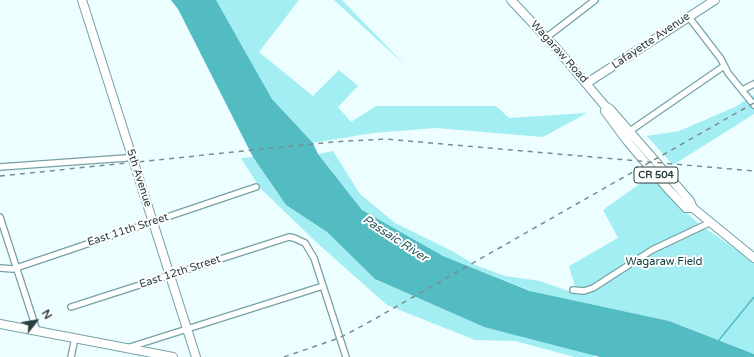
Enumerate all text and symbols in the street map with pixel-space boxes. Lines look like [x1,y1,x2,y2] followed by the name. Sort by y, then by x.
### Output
[609,10,693,72] street label: Lafayette Avenue
[527,18,591,86] street label: Wagaraw Road
[123,147,155,209] street label: 5th Avenue
[634,167,678,183] road number: CR 504
[86,211,170,249] street label: East 11th Street
[360,213,430,265] water label: Passaic River
[138,253,222,291] street label: East 12th Street
[625,255,703,269] park label: Wagaraw Field
[16,301,56,341] north arrow
[39,307,55,322] text: N

